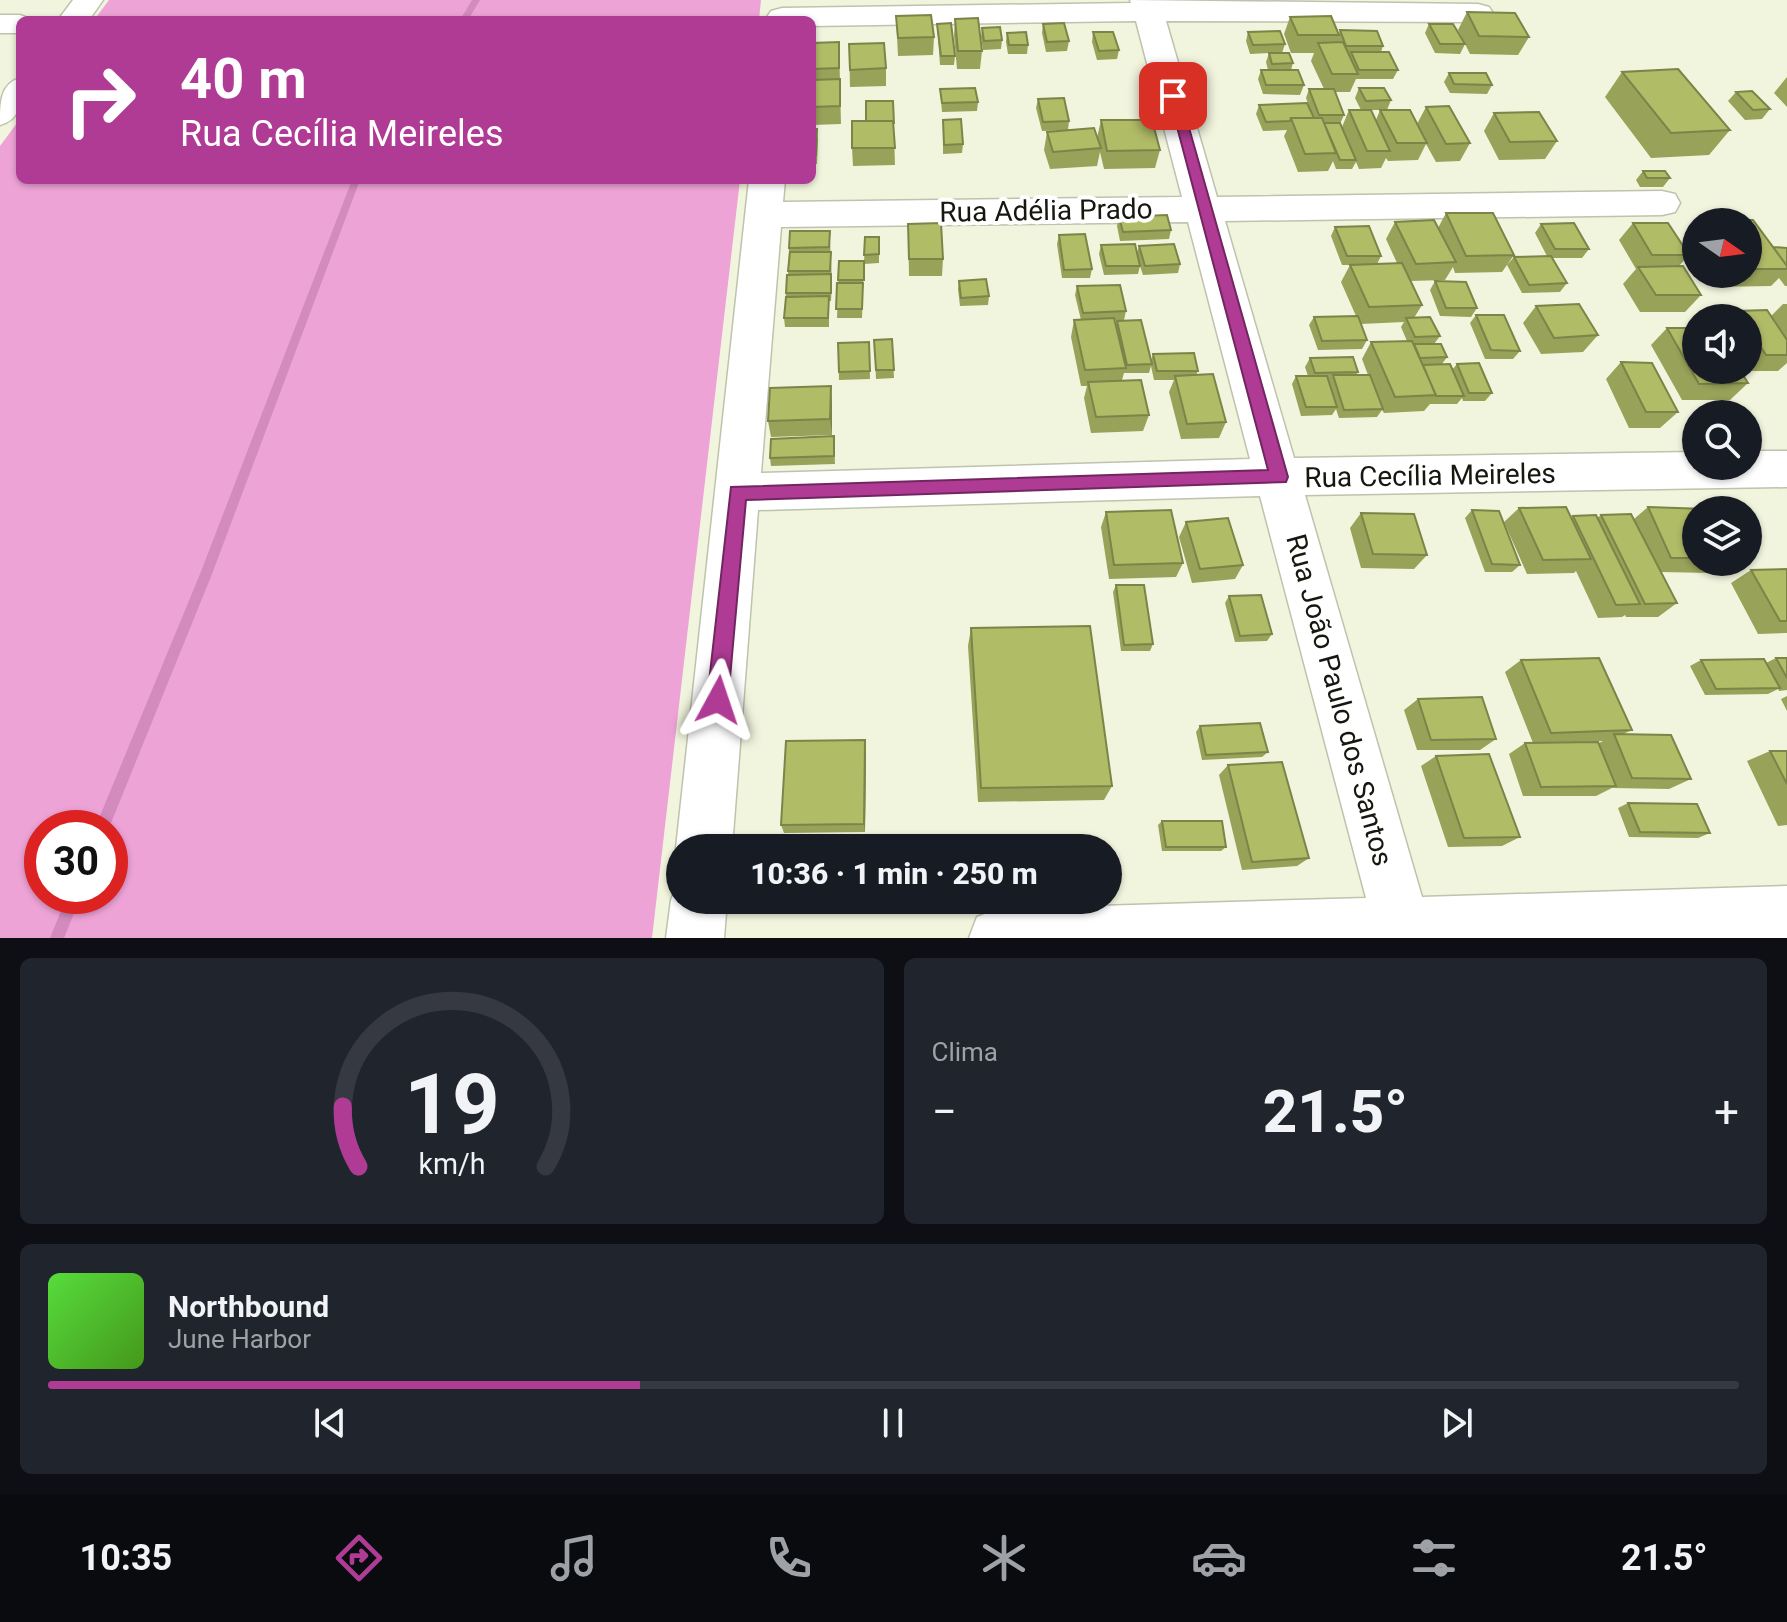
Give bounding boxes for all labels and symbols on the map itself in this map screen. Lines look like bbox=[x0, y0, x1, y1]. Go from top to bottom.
pin bbox=[1139, 62, 1207, 130]
street label: Rua Adélia Prado bbox=[939, 192, 1153, 229]
north arrow bbox=[1682, 208, 1762, 288]
street label: Rua Cecília Meireles bbox=[1304, 457, 1556, 494]
street label: Rua João Paulo dos Santos bbox=[1279, 531, 1400, 870]
position arrow bbox=[676, 658, 760, 742]
speed limit sign: 30 bbox=[24, 810, 128, 914]

